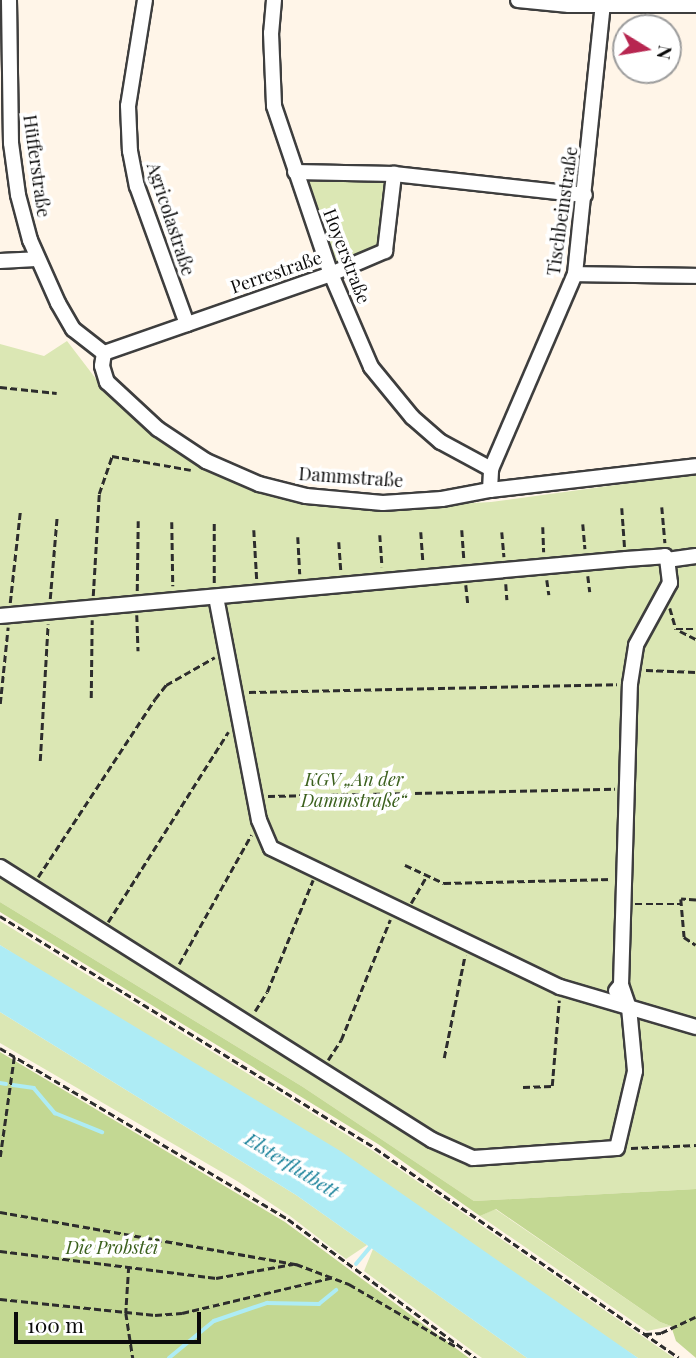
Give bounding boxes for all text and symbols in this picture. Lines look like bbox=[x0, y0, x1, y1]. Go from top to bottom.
north arrow bbox=[612, 14, 682, 84]
text: N bbox=[652, 43, 680, 62]
street label: Hüfferstraße bbox=[19, 113, 55, 219]
street label: Tischbeinstraße bbox=[542, 145, 582, 277]
street label: Agricolastraße bbox=[143, 160, 199, 278]
street label: Hoyerstraße bbox=[319, 205, 375, 307]
street label: Perrestraße bbox=[227, 246, 325, 298]
street label: Dammstraße bbox=[298, 463, 404, 491]
park label: KGV „An der Dammstraße“ bbox=[301, 769, 407, 812]
water label: Elsterflutbett bbox=[241, 1127, 343, 1203]
park label: Die Probstei bbox=[66, 1236, 158, 1258]
scale bar bbox=[18, 1298, 205, 1342]
text: 100 m bbox=[27, 1310, 84, 1338]

